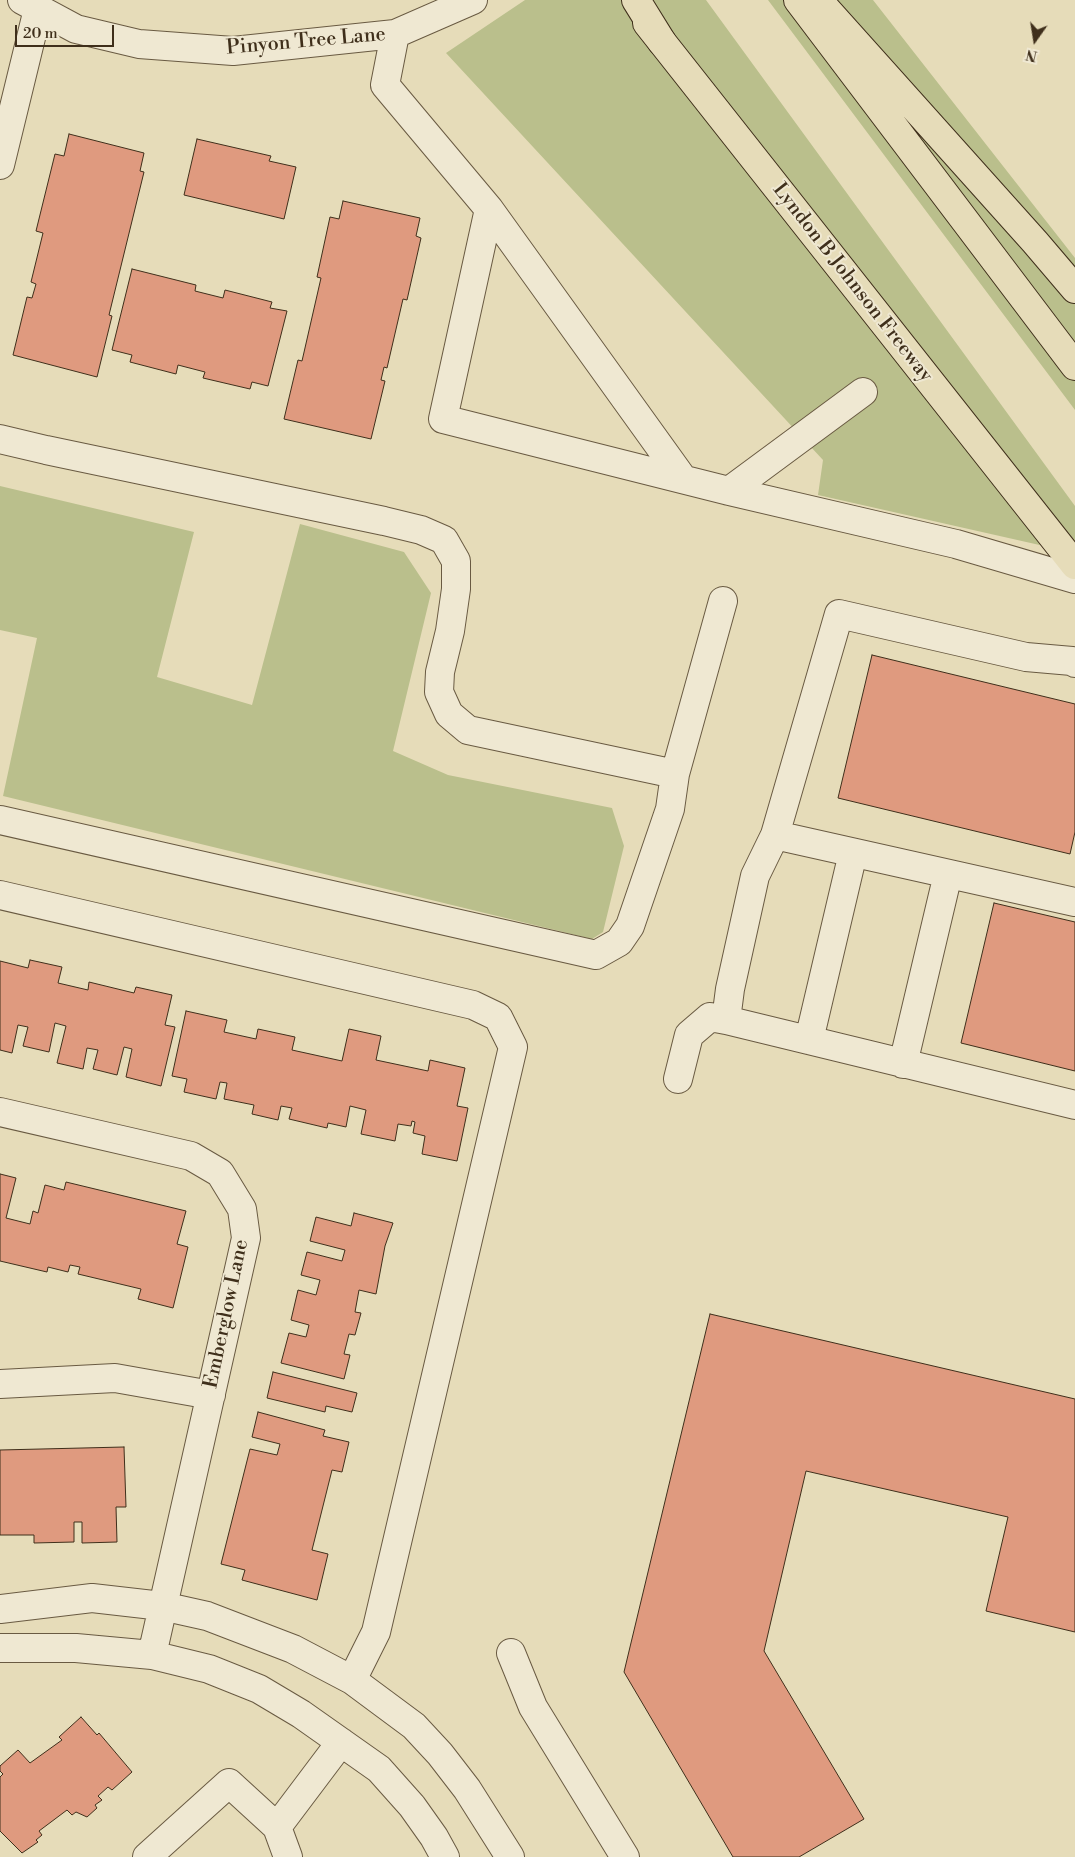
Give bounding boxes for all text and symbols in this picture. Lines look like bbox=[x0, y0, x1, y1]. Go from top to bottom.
scale bar bbox=[18, 15, 116, 47]
north arrow bbox=[1010, 15, 1060, 65]
street label: Pinyon Tree Lane bbox=[225, 23, 387, 61]
text: 20 m bbox=[23, 24, 58, 43]
text: N bbox=[1024, 45, 1039, 65]
street label: Lyndon B Johnson Freeway bbox=[767, 179, 937, 387]
street label: Emberglow Lane bbox=[199, 1237, 255, 1391]

